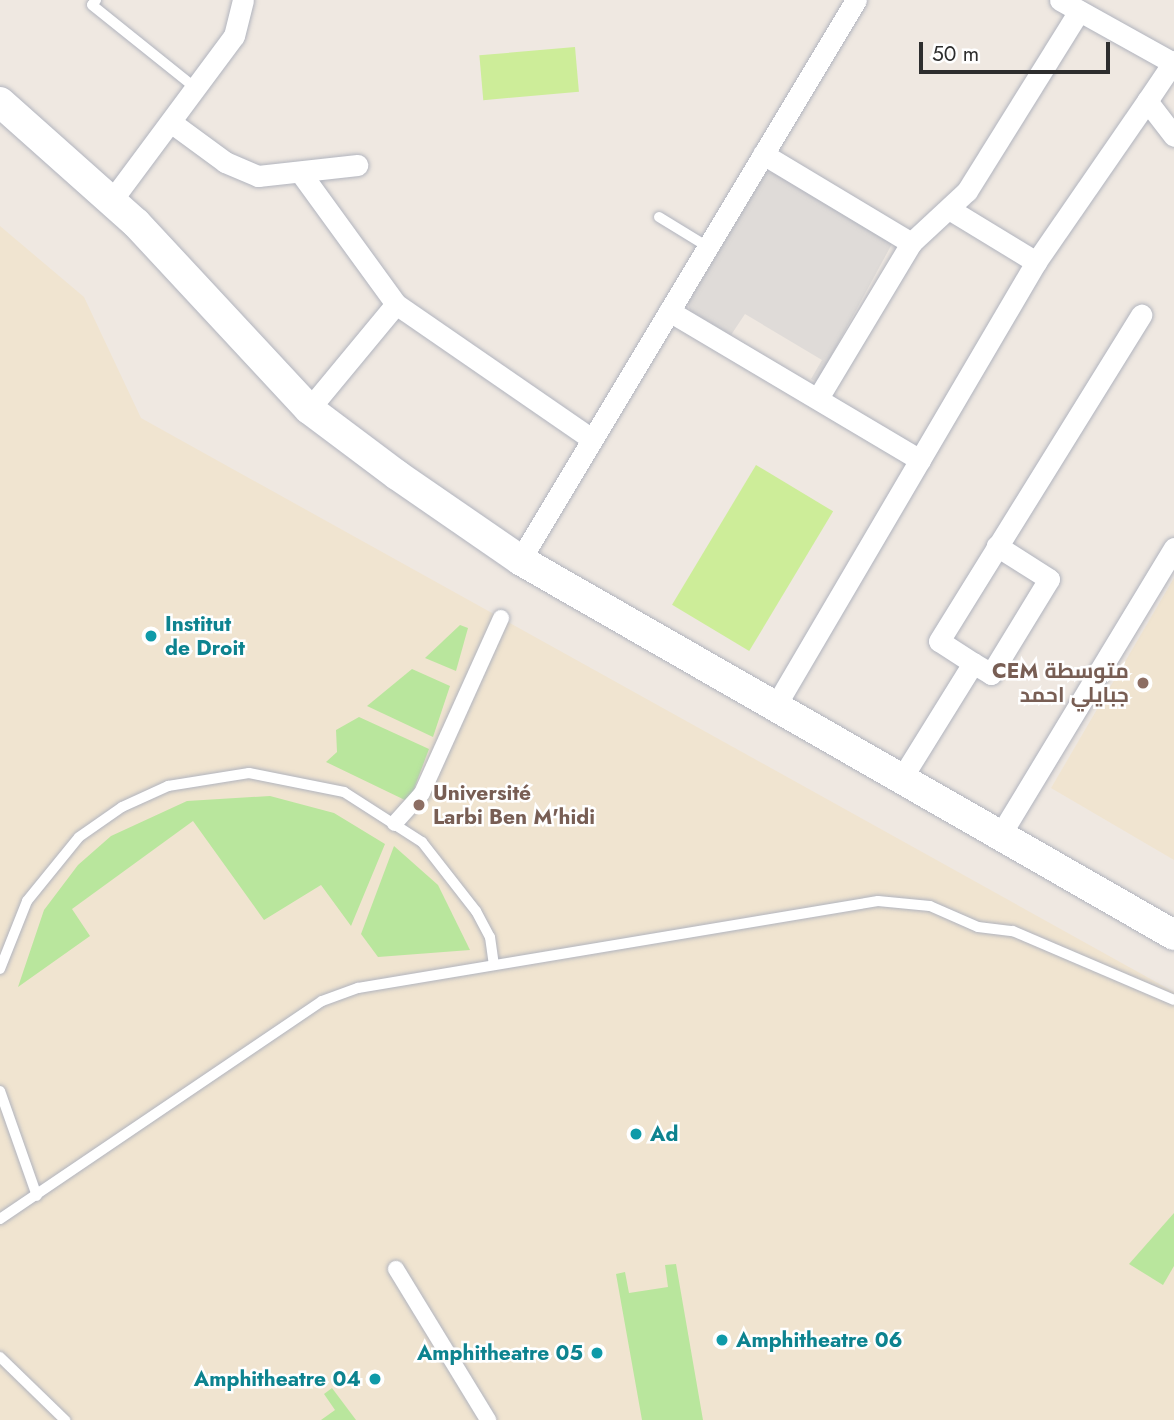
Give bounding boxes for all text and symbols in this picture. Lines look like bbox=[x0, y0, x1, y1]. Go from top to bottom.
scale bar bbox=[922, 28, 1113, 72]
text: 50 m bbox=[932, 39, 979, 69]
place label: Institut de Droit bbox=[165, 611, 245, 661]
marker: Institut de Droit bbox=[143, 628, 159, 644]
place label: CEM متوسطة جبايلي احمد bbox=[992, 658, 1129, 708]
marker: CEM متوسطة جبايلي احمد bbox=[1135, 675, 1151, 691]
place label: Université Larbi Ben M'hidi bbox=[433, 780, 595, 830]
marker: Université Larbi Ben M'hidi bbox=[411, 797, 427, 813]
place label: Ad bbox=[650, 1121, 678, 1147]
marker: Ad bbox=[628, 1126, 644, 1142]
place label: Amphitheatre 06 bbox=[736, 1327, 903, 1353]
marker: Amphitheatre 06 bbox=[714, 1332, 730, 1348]
place label: Amphitheatre 05 bbox=[417, 1340, 583, 1366]
marker: Amphitheatre 05 bbox=[589, 1345, 605, 1361]
place label: Amphitheatre 04 bbox=[194, 1366, 361, 1392]
marker: Amphitheatre 04 bbox=[367, 1371, 383, 1387]

